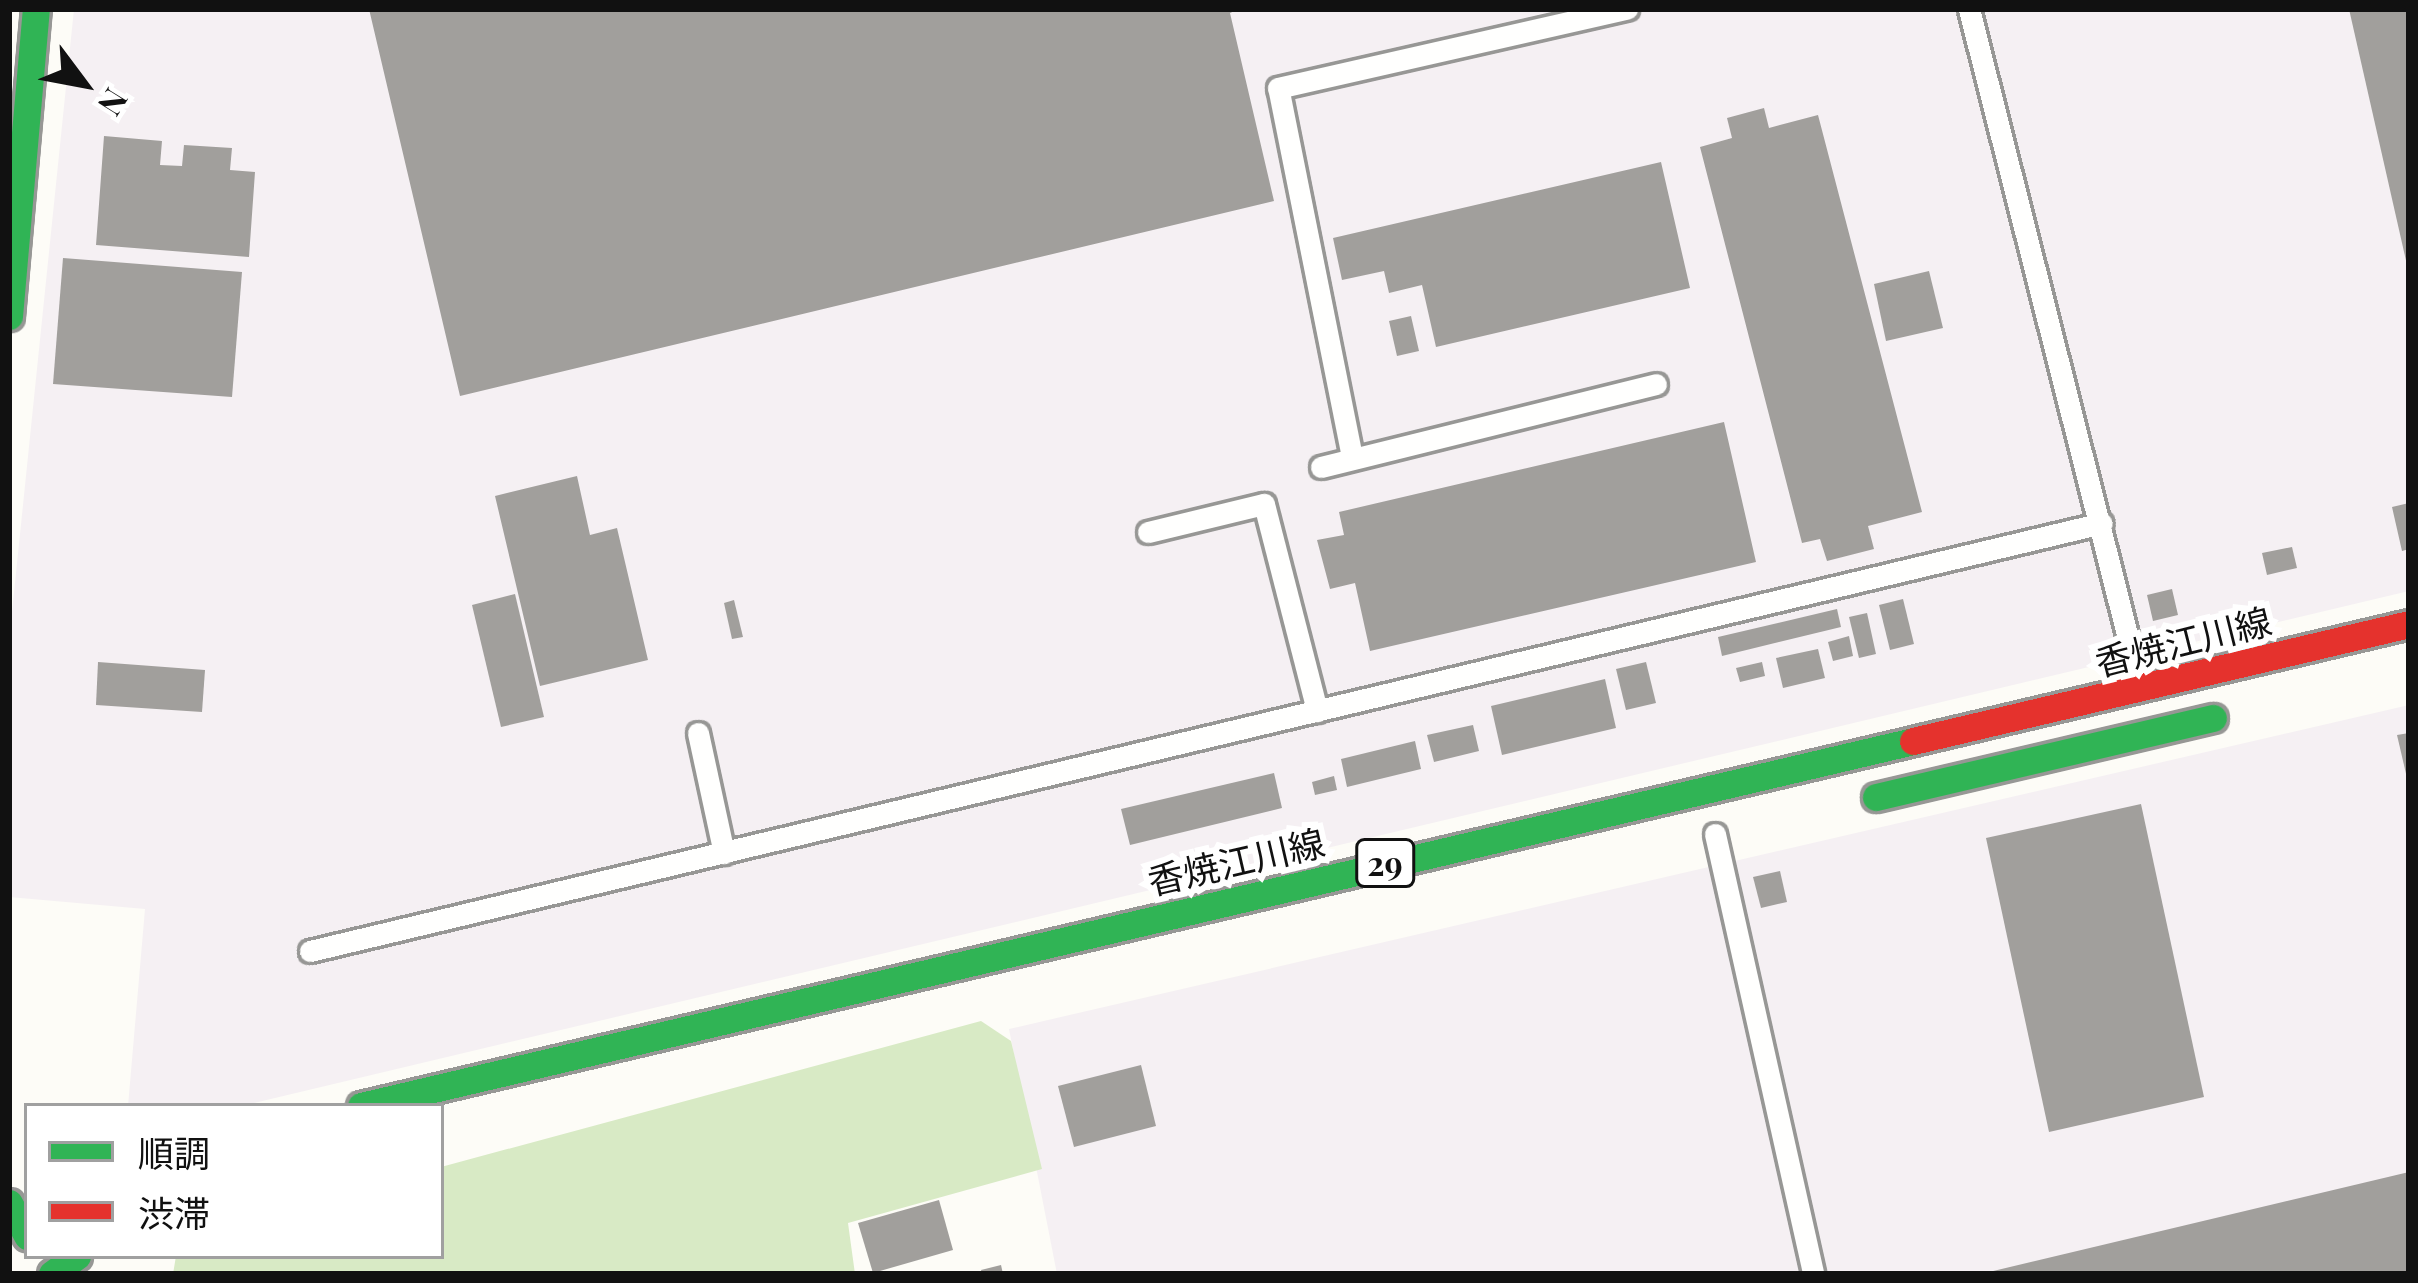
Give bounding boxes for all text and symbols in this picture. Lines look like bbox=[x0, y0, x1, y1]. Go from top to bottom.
north arrow bbox=[24, 24, 144, 144]
text: N bbox=[90, 81, 140, 125]
street label: 香焼江川線 bbox=[2090, 598, 2276, 684]
street label: 香焼江川線 bbox=[1143, 820, 1329, 902]
road number: 29 bbox=[1355, 836, 1415, 890]
legend bbox=[24, 1103, 444, 1259]
text: 順調 bbox=[138, 1128, 210, 1176]
text: 渋滞 bbox=[138, 1188, 210, 1236]

